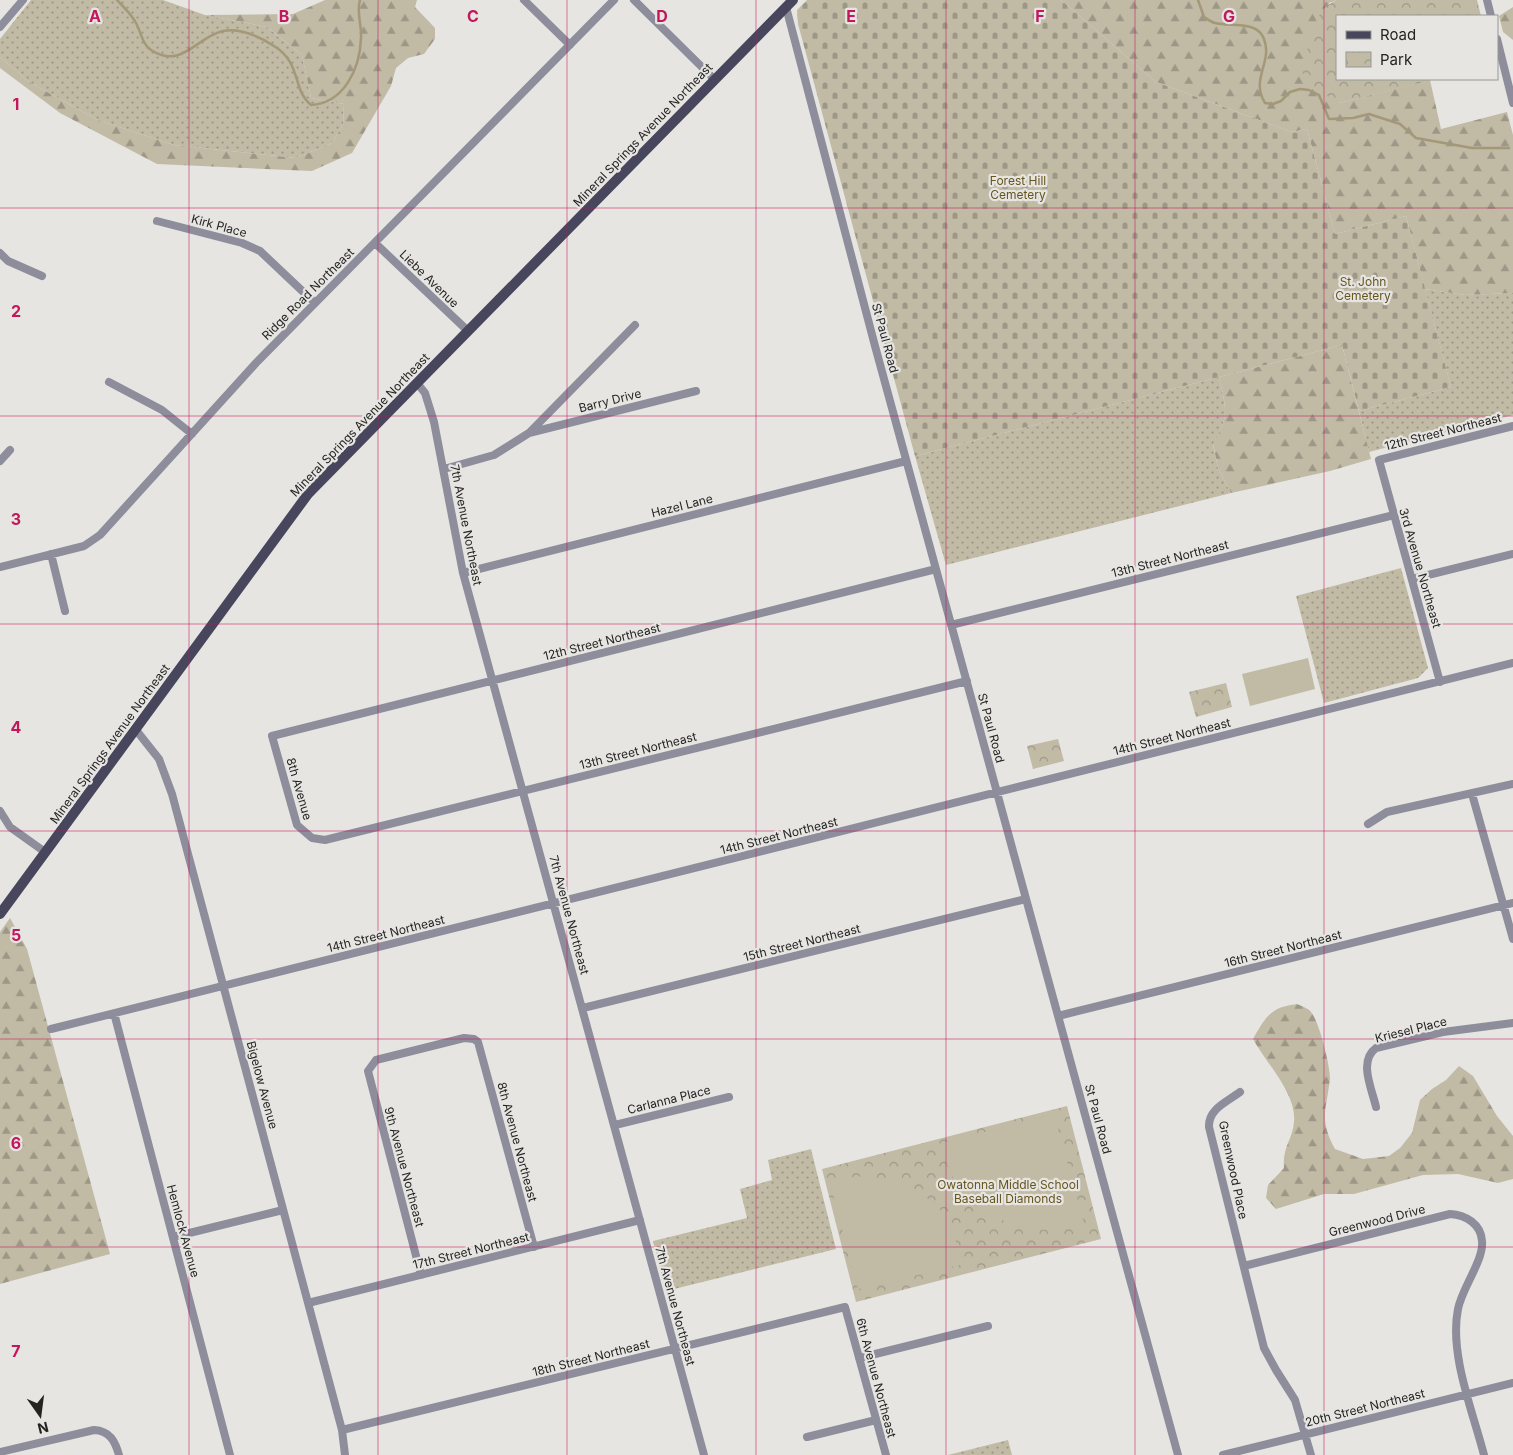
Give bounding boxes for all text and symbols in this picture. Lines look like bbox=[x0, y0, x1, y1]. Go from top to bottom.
text: A bbox=[89, 6, 101, 26]
text: B bbox=[279, 6, 289, 26]
text: C bbox=[467, 6, 479, 26]
text: D bbox=[656, 6, 668, 26]
text: E bbox=[846, 6, 856, 26]
text: F bbox=[1035, 6, 1045, 26]
text: G bbox=[1223, 6, 1235, 26]
legend bbox=[1336, 15, 1498, 80]
text: Road bbox=[1380, 25, 1416, 44]
text: Park bbox=[1380, 50, 1413, 69]
street label: Mineral Springs Avenue Northeast bbox=[570, 60, 715, 210]
text: 1 bbox=[13, 94, 19, 114]
park label: Forest Hill Cemetery bbox=[990, 173, 1046, 202]
street label: Kirk Place bbox=[190, 211, 249, 240]
street label: Ridge Road Northeast bbox=[258, 244, 357, 343]
street label: Liebe Avenue bbox=[397, 247, 462, 311]
park label: St. John Cemetery bbox=[1335, 274, 1391, 303]
text: 2 bbox=[11, 301, 21, 321]
street label: St Paul Road bbox=[869, 301, 902, 374]
street label: Mineral Springs Avenue Northeast bbox=[287, 350, 432, 500]
street label: Barry Drive bbox=[577, 386, 643, 416]
street label: 12th Street Northeast bbox=[1383, 410, 1503, 453]
street label: 7th Avenue Northeast bbox=[447, 463, 486, 587]
street label: Hazel Lane bbox=[650, 491, 714, 520]
street label: 3rd Avenue Northeast bbox=[1396, 506, 1445, 630]
text: 3 bbox=[11, 509, 21, 529]
street label: 13th Street Northeast bbox=[1110, 537, 1230, 580]
street label: 12th Street Northeast bbox=[542, 620, 662, 663]
street label: Mineral Springs Avenue Northeast bbox=[47, 661, 173, 827]
street label: St Paul Road bbox=[975, 691, 1008, 764]
street label: 14th Street Northeast bbox=[1112, 715, 1232, 758]
text: 4 bbox=[11, 717, 22, 737]
street label: 13th Street Northeast bbox=[578, 729, 698, 772]
street label: 8th Avenue bbox=[283, 756, 316, 822]
street label: 14th Street Northeast bbox=[719, 814, 839, 857]
street label: 7th Avenue Northeast bbox=[546, 854, 593, 976]
street label: 14th Street Northeast bbox=[326, 912, 446, 955]
street label: 15th Street Northeast bbox=[742, 921, 862, 964]
text: 5 bbox=[11, 925, 21, 945]
street label: 16th Street Northeast bbox=[1223, 927, 1343, 970]
street label: Kriesel Place bbox=[1373, 1013, 1448, 1046]
street label: Bigelow Avenue bbox=[244, 1039, 281, 1130]
street label: 8th Avenue Northeast bbox=[494, 1080, 541, 1203]
street label: Carlanna Place bbox=[626, 1082, 712, 1117]
street label: St Paul Road bbox=[1082, 1082, 1115, 1155]
street label: 9th Avenue Northeast bbox=[381, 1105, 428, 1229]
street label: Greenwood Place bbox=[1216, 1119, 1251, 1220]
text: 6 bbox=[11, 1133, 21, 1153]
park label: Owatonna Middle School Baseball Diamonds bbox=[937, 1177, 1079, 1206]
street label: Hemlock Avenue bbox=[164, 1183, 203, 1279]
street label: Greenwood Drive bbox=[1327, 1201, 1427, 1240]
street label: 17th Street Northeast bbox=[411, 1229, 531, 1272]
street label: 7th Avenue Northeast bbox=[652, 1245, 699, 1367]
street label: 6th Avenue Northeast bbox=[853, 1316, 900, 1439]
street label: 18th Street Northeast bbox=[531, 1336, 651, 1379]
text: 7 bbox=[11, 1341, 21, 1361]
street label: 20th Street Northeast bbox=[1303, 1385, 1426, 1430]
north arrow bbox=[15, 1390, 65, 1440]
text: N bbox=[36, 1419, 50, 1438]

